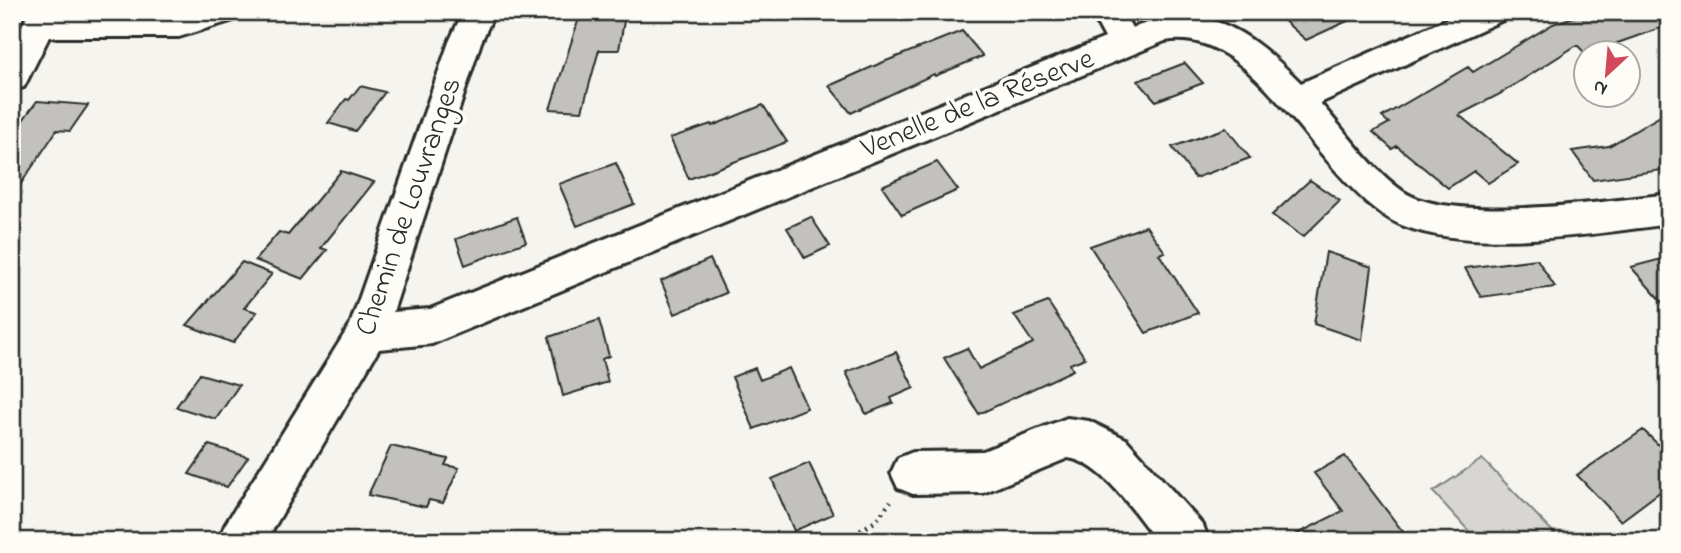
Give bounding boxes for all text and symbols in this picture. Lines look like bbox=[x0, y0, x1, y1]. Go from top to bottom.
street label: Venelle de la Réserve bbox=[854, 38, 1102, 172]
north arrow bbox=[1572, 38, 1642, 108]
street label: Chemin de Louvranges bbox=[345, 72, 475, 342]
text: N bbox=[1589, 72, 1612, 102]

